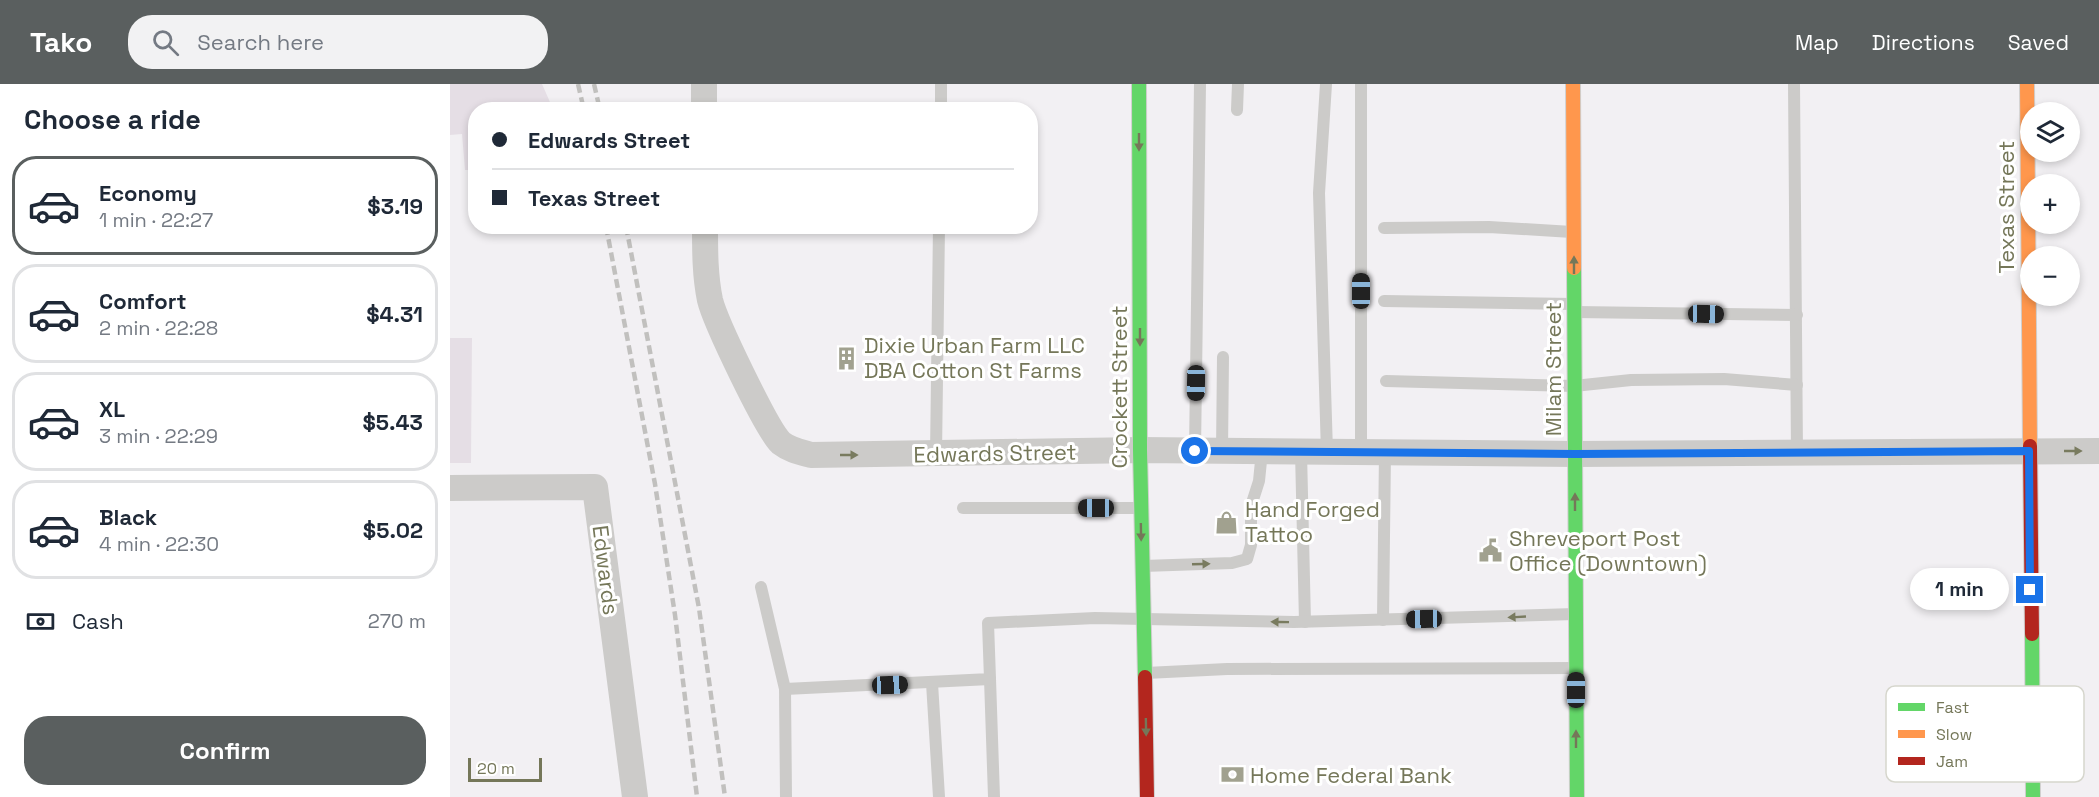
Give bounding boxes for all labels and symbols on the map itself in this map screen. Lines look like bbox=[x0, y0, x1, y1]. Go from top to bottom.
one-way arrow bbox=[1134, 133, 1144, 152]
street label: Texas Street bbox=[1992, 141, 2020, 273]
one-way arrow bbox=[1569, 255, 1579, 274]
car bbox=[1352, 273, 1370, 309]
street label: Milam Street bbox=[1539, 302, 1567, 436]
street label: Crockett Street bbox=[1105, 305, 1133, 469]
car bbox=[1688, 305, 1724, 323]
one-way arrow bbox=[1135, 328, 1145, 347]
place label: Dixie Urban Farm LLC DBA Cotton St Farms bbox=[864, 331, 1085, 384]
building icon: Dixie Urban Farm LLC DBA Cotton St Farms bbox=[833, 345, 859, 371]
car bbox=[1187, 365, 1205, 401]
route start bbox=[1181, 437, 1208, 464]
street label: Edwards Street bbox=[913, 438, 1077, 468]
one-way arrow bbox=[2064, 446, 2083, 456]
one-way arrow bbox=[840, 450, 859, 460]
one-way arrow bbox=[1570, 492, 1580, 511]
place label: Hand Forged Tattoo bbox=[1245, 495, 1380, 548]
car bbox=[1078, 499, 1114, 517]
shop icon: Hand Forged Tattoo bbox=[1214, 509, 1240, 535]
street label: Edwards bbox=[587, 523, 625, 617]
one-way arrow bbox=[1137, 523, 1146, 542]
place label: Shreveport Post Office (Downtown) bbox=[1509, 524, 1707, 577]
public building icon: Shreveport Post Office (Downtown) bbox=[1478, 538, 1504, 564]
one-way arrow bbox=[1191, 559, 1210, 569]
callout: 1 min bbox=[1910, 569, 2009, 611]
route end bbox=[2016, 576, 2043, 603]
car bbox=[1406, 610, 1442, 628]
one-way arrow bbox=[1508, 612, 1527, 621]
one-way arrow bbox=[1271, 617, 1290, 627]
car bbox=[1567, 672, 1585, 708]
car bbox=[872, 675, 908, 695]
legend bbox=[1886, 686, 2084, 782]
text: Fast bbox=[1936, 697, 1969, 718]
one-way arrow bbox=[1141, 718, 1150, 737]
text: Slow bbox=[1936, 724, 1972, 745]
one-way arrow bbox=[1571, 729, 1581, 748]
text: Jam bbox=[1936, 751, 1968, 772]
scale bar bbox=[468, 755, 542, 782]
place label: Home Federal Bank bbox=[1250, 761, 1452, 789]
bank icon: Home Federal Bank bbox=[1219, 762, 1245, 788]

